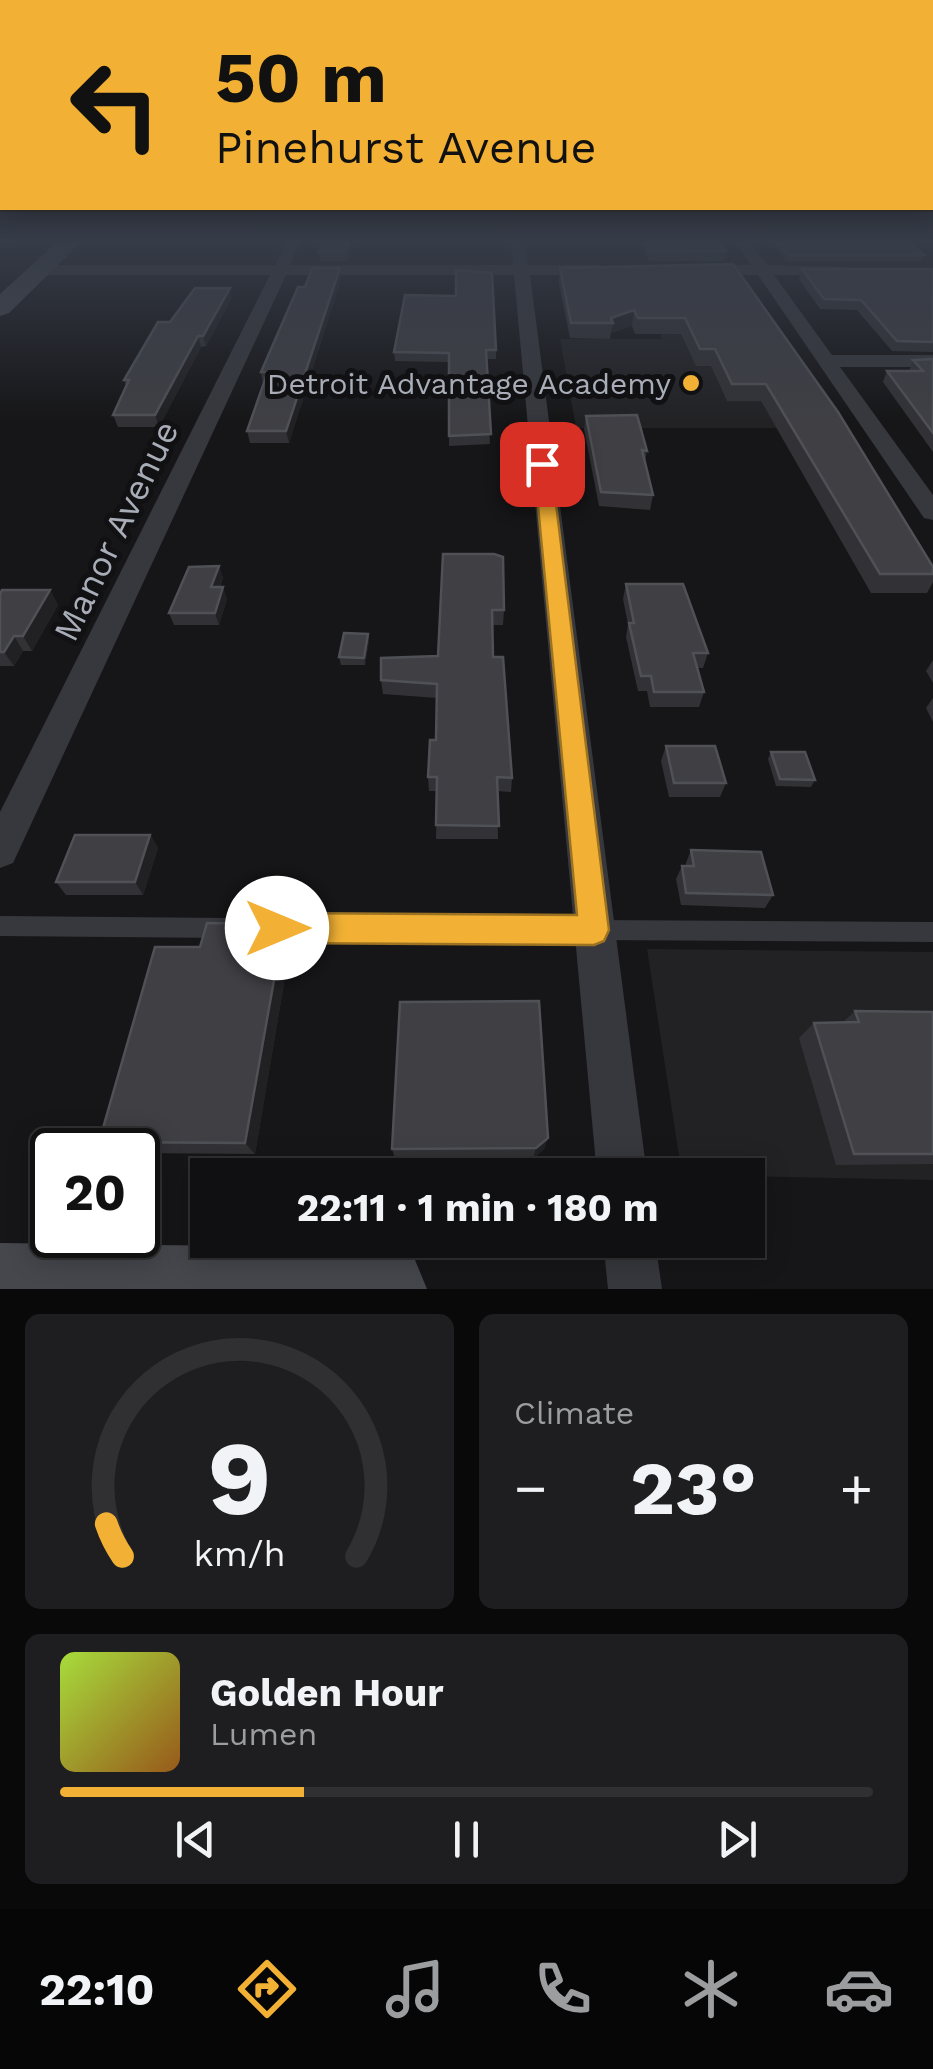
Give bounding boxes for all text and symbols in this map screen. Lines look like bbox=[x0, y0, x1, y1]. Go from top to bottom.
text: 50 m bbox=[215, 37, 387, 119]
icon: left bbox=[50, 40, 180, 170]
text: Pinehurst Avenue bbox=[215, 121, 597, 174]
place label: Detroit Advantage Academy bbox=[267, 366, 672, 401]
marker: Detroit Advantage Academy bbox=[680, 372, 702, 394]
street label: Manor Avenue bbox=[45, 414, 187, 648]
pin bbox=[500, 422, 585, 507]
icon: arrive bbox=[515, 437, 570, 492]
position arrow bbox=[225, 876, 329, 980]
speed limit sign: 20 bbox=[30, 1128, 160, 1258]
text: 22:11 · 1 min · 180 m bbox=[296, 1186, 659, 1230]
text: Climate bbox=[514, 1394, 634, 1432]
text: 9 bbox=[207, 1417, 272, 1539]
text: 23° bbox=[630, 1444, 757, 1532]
text: − bbox=[514, 1456, 547, 1520]
text: + bbox=[840, 1456, 873, 1520]
text: km/h bbox=[193, 1533, 286, 1575]
text: Golden Hour bbox=[210, 1671, 444, 1715]
text: Lumen bbox=[210, 1715, 317, 1753]
icon: previous bbox=[168, 1812, 223, 1867]
icon: pause bbox=[439, 1812, 494, 1867]
icon: next bbox=[710, 1812, 765, 1867]
icon: directions bbox=[232, 1954, 302, 2024]
icon: music bbox=[380, 1954, 450, 2024]
icon: phone bbox=[528, 1954, 598, 2024]
icon: climate bbox=[676, 1954, 746, 2024]
icon: car bbox=[824, 1954, 894, 2024]
text: 22:10 bbox=[39, 1963, 155, 2016]

